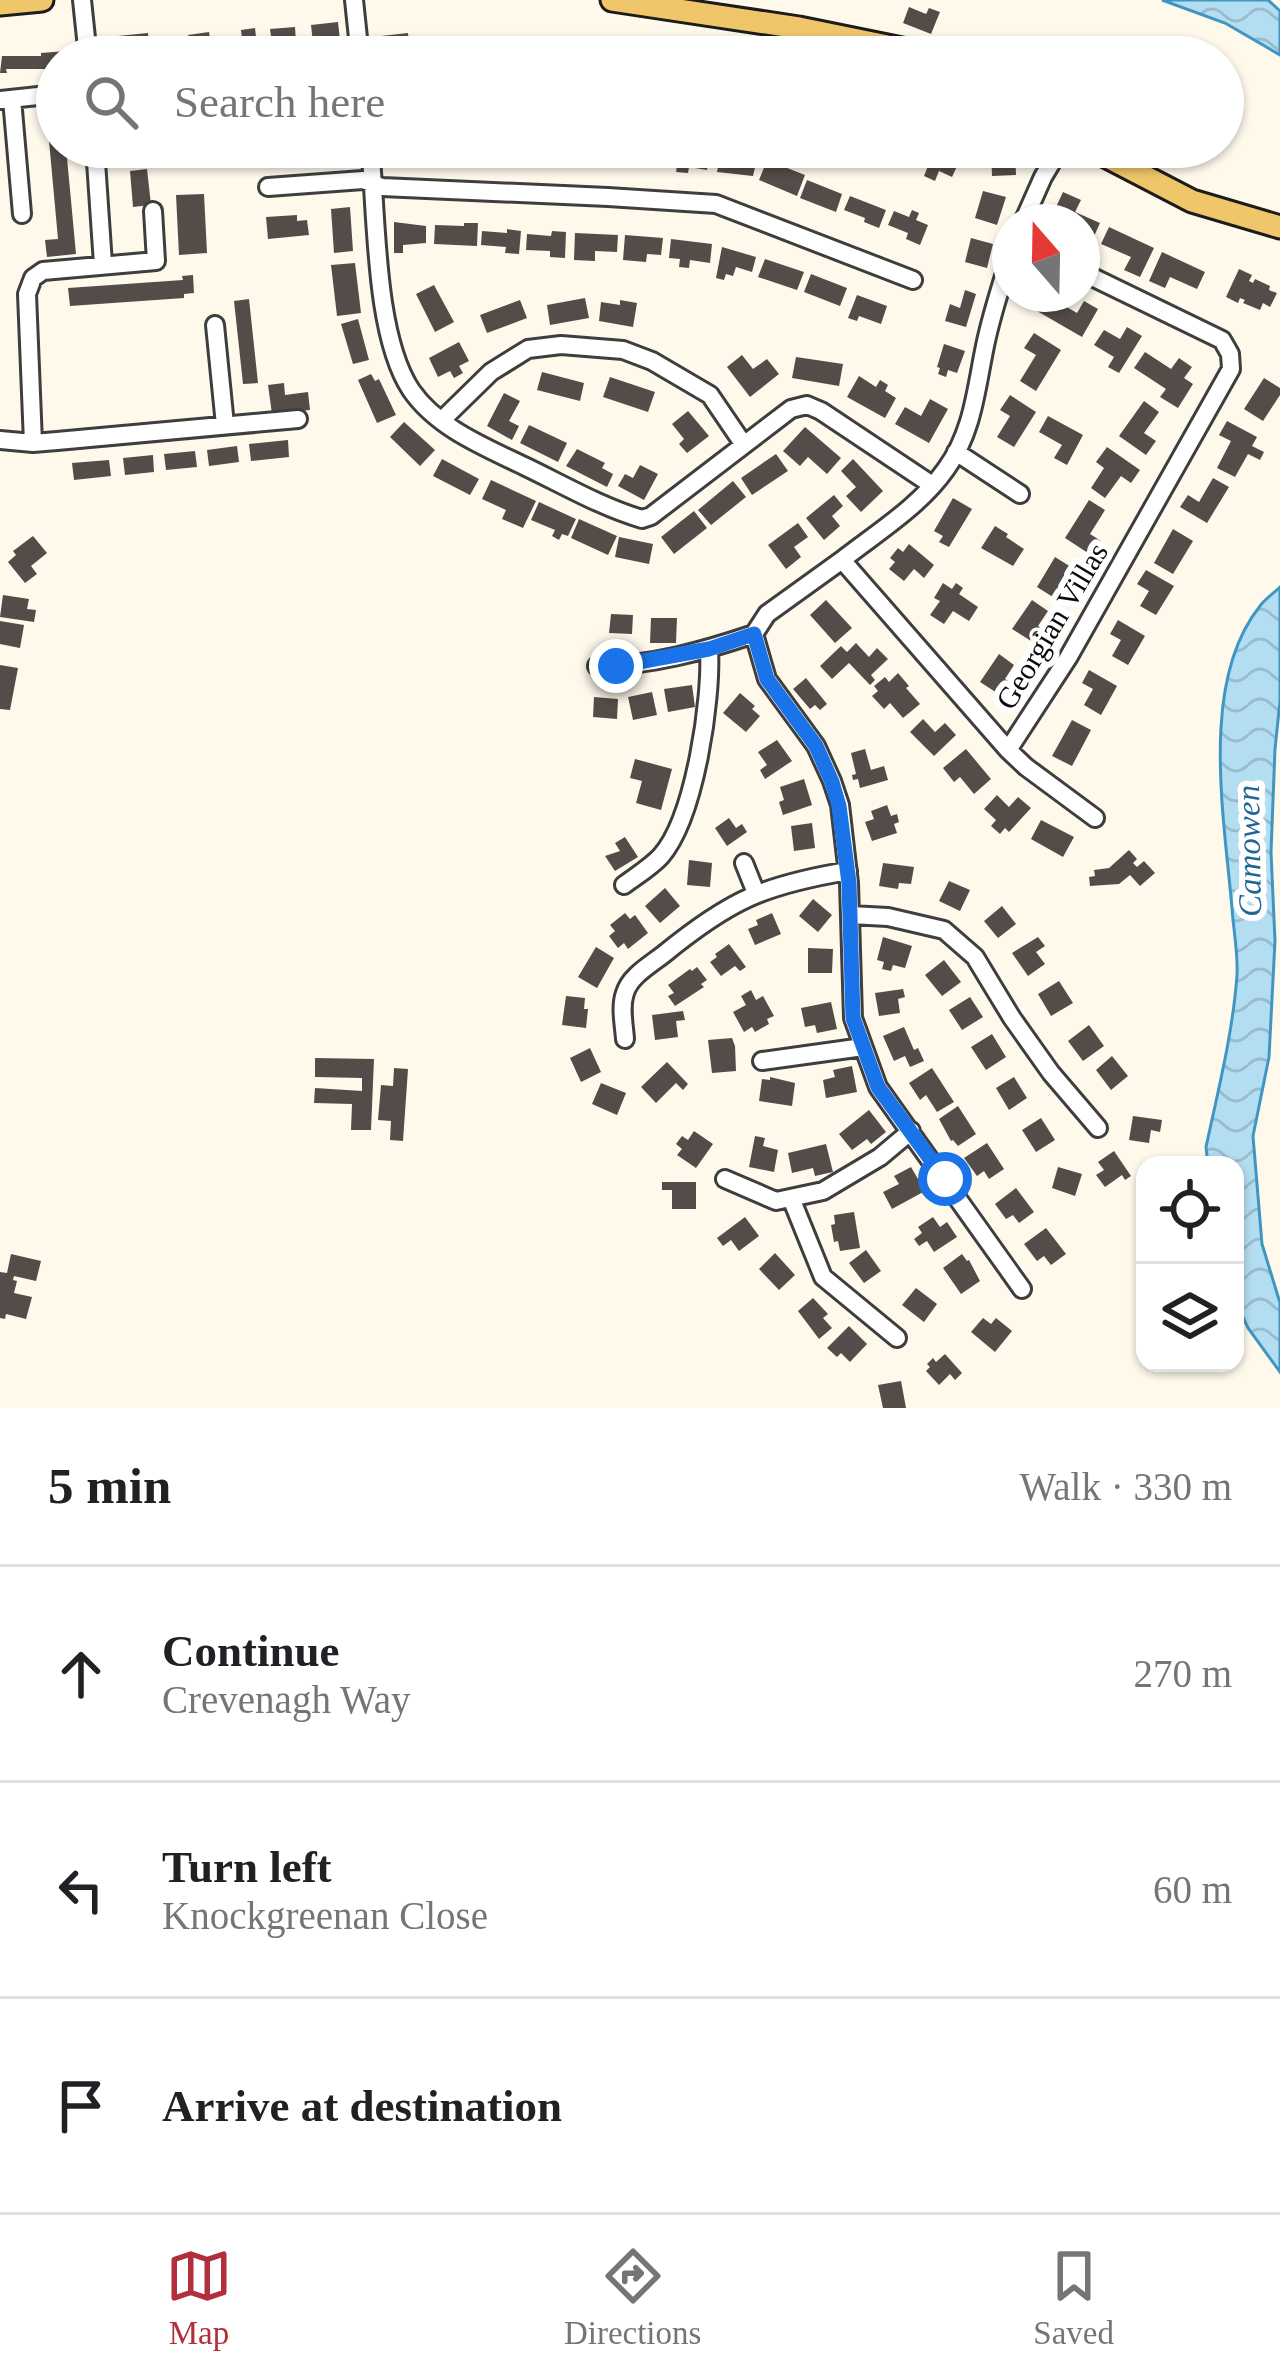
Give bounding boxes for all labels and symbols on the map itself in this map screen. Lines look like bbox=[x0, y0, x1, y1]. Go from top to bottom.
north arrow bbox=[992, 204, 1100, 312]
street label: Georgian Villas bbox=[989, 537, 1114, 715]
route end bbox=[589, 639, 643, 693]
water label: Camowen bbox=[1230, 785, 1268, 917]
route start bbox=[918, 1152, 972, 1206]

